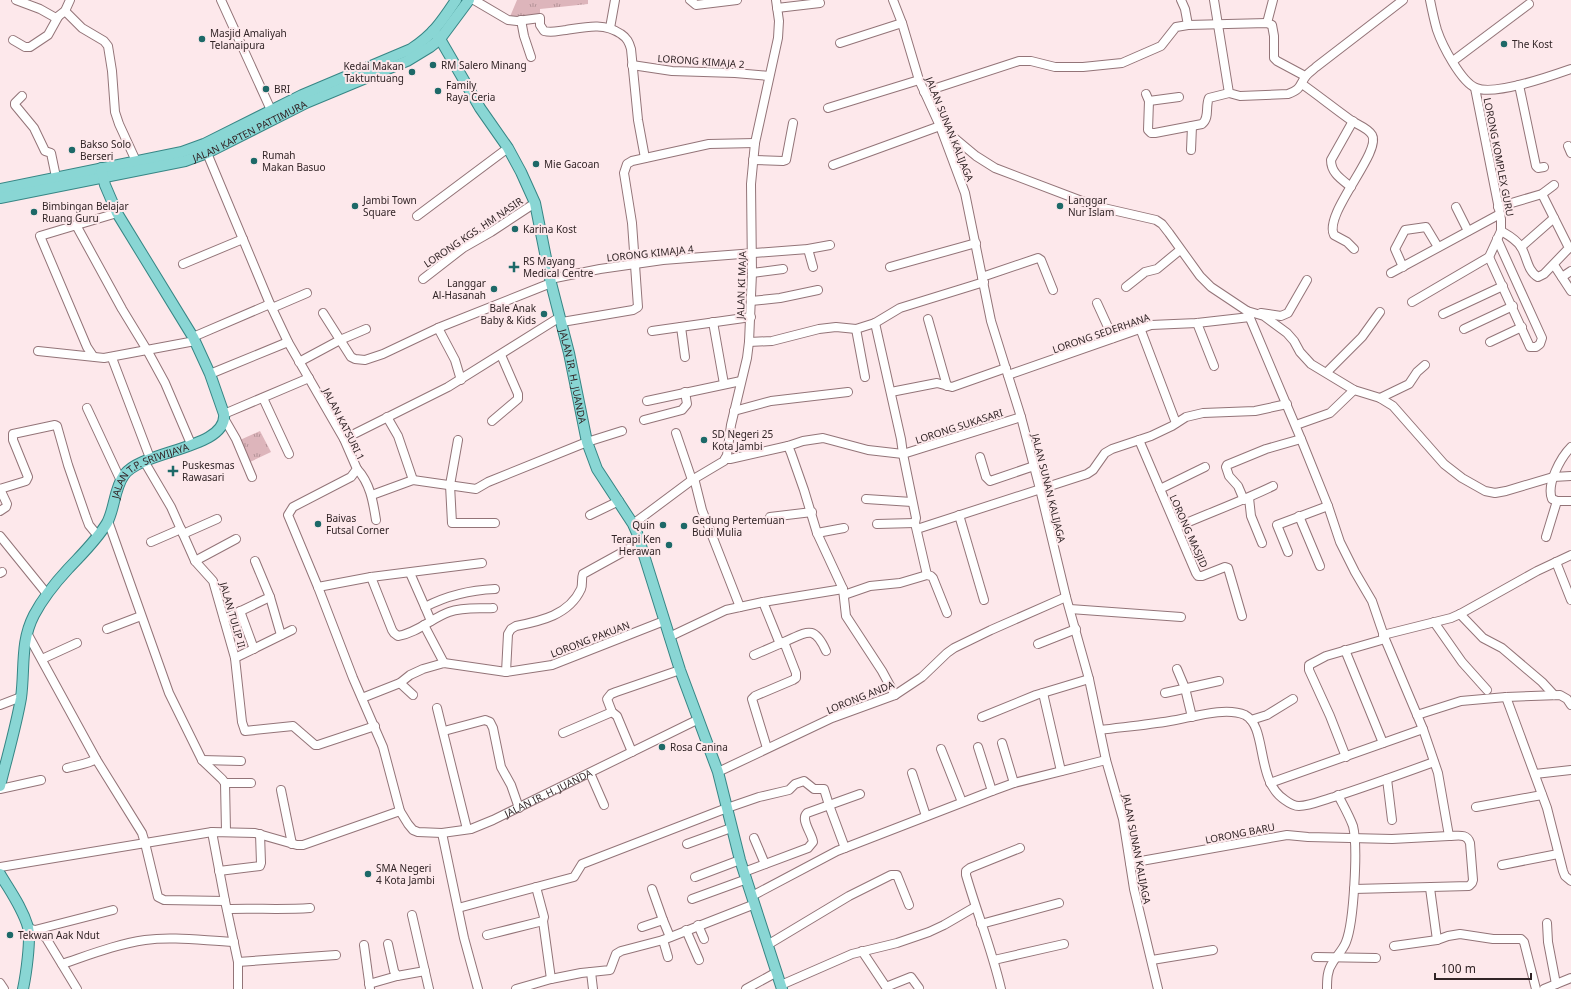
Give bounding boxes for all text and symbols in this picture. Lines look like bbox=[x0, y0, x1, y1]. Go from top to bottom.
place label: Masjid Amaliyah Telanaipura bbox=[210, 26, 287, 52]
marker: Masjid Amaliyah Telanaipura bbox=[197, 34, 207, 44]
place label: The Kost bbox=[1512, 37, 1553, 51]
marker: The Kost bbox=[1499, 39, 1509, 49]
street label: LORONG KIMAJA 2 bbox=[657, 51, 745, 71]
place label: RM Salero Minang bbox=[441, 58, 527, 72]
place label: Kedai Makan Taktuntuang bbox=[343, 59, 404, 85]
marker: RM Salero Minang bbox=[428, 60, 438, 70]
marker: Kedai Makan Taktuntuang bbox=[407, 67, 417, 77]
street label: JALAN SUNAN KALIJAGA bbox=[922, 74, 978, 184]
place label: Family Raya Ceria bbox=[446, 78, 495, 104]
place label: BRI bbox=[274, 82, 290, 96]
marker: BRI bbox=[261, 84, 271, 94]
marker: Family Raya Ceria bbox=[433, 86, 443, 96]
street label: JALAN KAPTEN PATTIMURA bbox=[190, 96, 310, 165]
street label: LORONG KOMPLEX GURU bbox=[1481, 96, 1517, 218]
place label: Bakso Solo Berseri bbox=[80, 137, 131, 163]
marker: Bakso Solo Berseri bbox=[67, 145, 77, 155]
place label: Rumah Makan Basuo bbox=[262, 148, 326, 174]
marker: Rumah Makan Basuo bbox=[249, 156, 259, 166]
place label: Mie Gacoan bbox=[544, 157, 599, 171]
marker: Mie Gacoan bbox=[531, 159, 541, 169]
place label: Jambi Town Square bbox=[362, 193, 417, 219]
street label: LORONG KGS. HM NASIR bbox=[421, 193, 526, 270]
place label: Langgar Nur Islam bbox=[1068, 193, 1114, 219]
place label: Bimbingan Belajar Ruang Guru bbox=[42, 199, 129, 225]
marker: Jambi Town Square bbox=[350, 201, 360, 211]
marker: Langgar Nur Islam bbox=[1055, 201, 1065, 211]
marker: Bimbingan Belajar Ruang Guru bbox=[29, 207, 39, 217]
place label: Karina Kost bbox=[523, 222, 577, 236]
marker: Karina Kost bbox=[510, 224, 520, 234]
street label: LORONG KIMAJA 4 bbox=[606, 241, 694, 265]
street label: JALAN KI MAJA bbox=[733, 250, 749, 320]
place label: RS Mayang Medical Centre bbox=[523, 254, 594, 280]
marker: RS Mayang Medical Centre bbox=[508, 261, 520, 273]
place label: Langgar Al-Hasanah bbox=[432, 276, 486, 302]
marker: Langgar Al-Hasanah bbox=[489, 284, 499, 294]
place label: Bale Anak Baby & Kids bbox=[481, 301, 537, 327]
marker: Bale Anak Baby & Kids bbox=[539, 309, 549, 319]
street label: LORONG SEDERHANA bbox=[1050, 310, 1152, 356]
street label: JALAN IR. H. JUANDA bbox=[556, 327, 590, 425]
street label: JALAN KATSURI 1 bbox=[319, 385, 368, 462]
street label: LORONG SUKASARI bbox=[913, 405, 1005, 447]
place label: SD Negeri 25 Kota Jambi bbox=[712, 427, 773, 453]
street label: JALAN SUNAN KALIJAGA bbox=[1028, 431, 1069, 544]
marker: SD Negeri 25 Kota Jambi bbox=[699, 435, 709, 445]
street label: JALAN T.P. SRIWIJAYA bbox=[108, 439, 191, 501]
place label: Puskesmas Rawasari bbox=[182, 458, 235, 484]
marker: Puskesmas Rawasari bbox=[167, 465, 179, 477]
street label: LORONG MASJID bbox=[1167, 492, 1211, 570]
place label: Baivas Futsal Corner bbox=[326, 511, 389, 537]
place label: Gedung Pertemuan Budi Mulia bbox=[692, 513, 785, 539]
place label: Quin bbox=[632, 518, 655, 532]
marker: Baivas Futsal Corner bbox=[313, 519, 323, 529]
marker: Quin bbox=[658, 520, 668, 530]
marker: Gedung Pertemuan Budi Mulia bbox=[679, 521, 689, 531]
place label: Terapi Ken Herawan bbox=[612, 532, 661, 558]
marker: Terapi Ken Herawan bbox=[664, 540, 674, 550]
street label: JALAN TULIP II bbox=[217, 579, 249, 650]
street label: LORONG PAKUAN bbox=[548, 617, 632, 661]
street label: LORONG ANDA bbox=[824, 677, 896, 717]
place label: Rosa Canina bbox=[670, 740, 728, 754]
marker: Rosa Canina bbox=[657, 742, 667, 752]
street label: JALAN IR. H. JUANDA bbox=[501, 765, 595, 821]
street label: JALAN SUNAN KALIJAGA bbox=[1119, 792, 1155, 906]
street label: LORONG BARU bbox=[1204, 819, 1276, 847]
place label: SMA Negeri 4 Kota Jambi bbox=[376, 861, 435, 887]
marker: SMA Negeri 4 Kota Jambi bbox=[363, 869, 373, 879]
place label: Tekwan Aak Ndut bbox=[18, 928, 100, 942]
marker: Tekwan Aak Ndut bbox=[5, 930, 15, 940]
scale bar bbox=[1435, 955, 1531, 981]
text: 100 m bbox=[1441, 960, 1476, 977]

